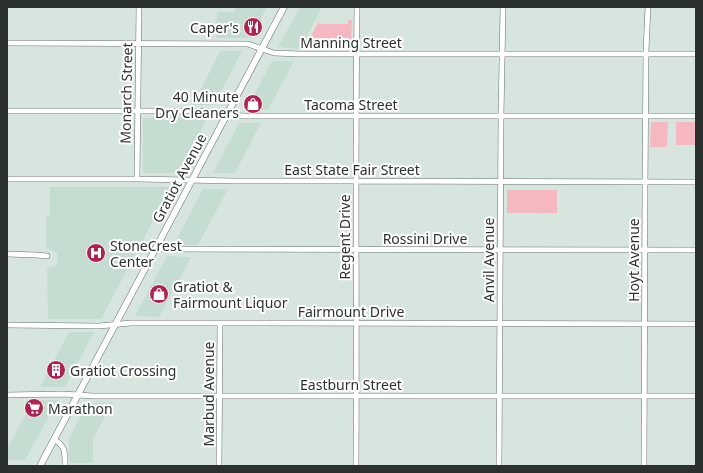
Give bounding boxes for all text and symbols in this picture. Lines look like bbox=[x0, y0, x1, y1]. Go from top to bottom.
restaurant icon: Caper's bbox=[242, 16, 264, 38]
place label: Caper's bbox=[190, 18, 239, 37]
street label: Manning Street bbox=[300, 33, 402, 52]
street label: Monarch Street bbox=[116, 42, 136, 144]
place label: 40 Minute Dry Cleaners bbox=[155, 87, 239, 122]
shop icon: 40 Minute Dry Cleaners bbox=[242, 93, 264, 115]
street label: Tacoma Street bbox=[304, 95, 398, 114]
street label: Gratiot Avenue bbox=[147, 130, 211, 226]
street label: East State Fair Street bbox=[284, 160, 420, 179]
street label: Regent Drive bbox=[335, 194, 354, 280]
street label: Anvil Avenue bbox=[479, 218, 498, 302]
street label: Hoyt Avenue bbox=[624, 218, 643, 302]
street label: Rossini Drive bbox=[383, 229, 467, 248]
place label: StoneCrest Center bbox=[110, 236, 182, 271]
hospital icon: StoneCrest Center bbox=[85, 242, 107, 264]
place label: Gratiot & Fairmount Liquor bbox=[173, 277, 288, 312]
shop icon: Gratiot & Fairmount Liquor bbox=[148, 283, 170, 305]
street label: Fairmount Drive bbox=[298, 302, 404, 321]
street label: Marbud Avenue bbox=[199, 341, 218, 447]
building icon: Gratiot Crossing bbox=[45, 359, 67, 381]
place label: Gratiot Crossing bbox=[70, 361, 176, 380]
street label: Eastburn Street bbox=[300, 375, 402, 394]
supermarket icon: Marathon bbox=[23, 397, 45, 419]
place label: Marathon bbox=[48, 399, 113, 418]

